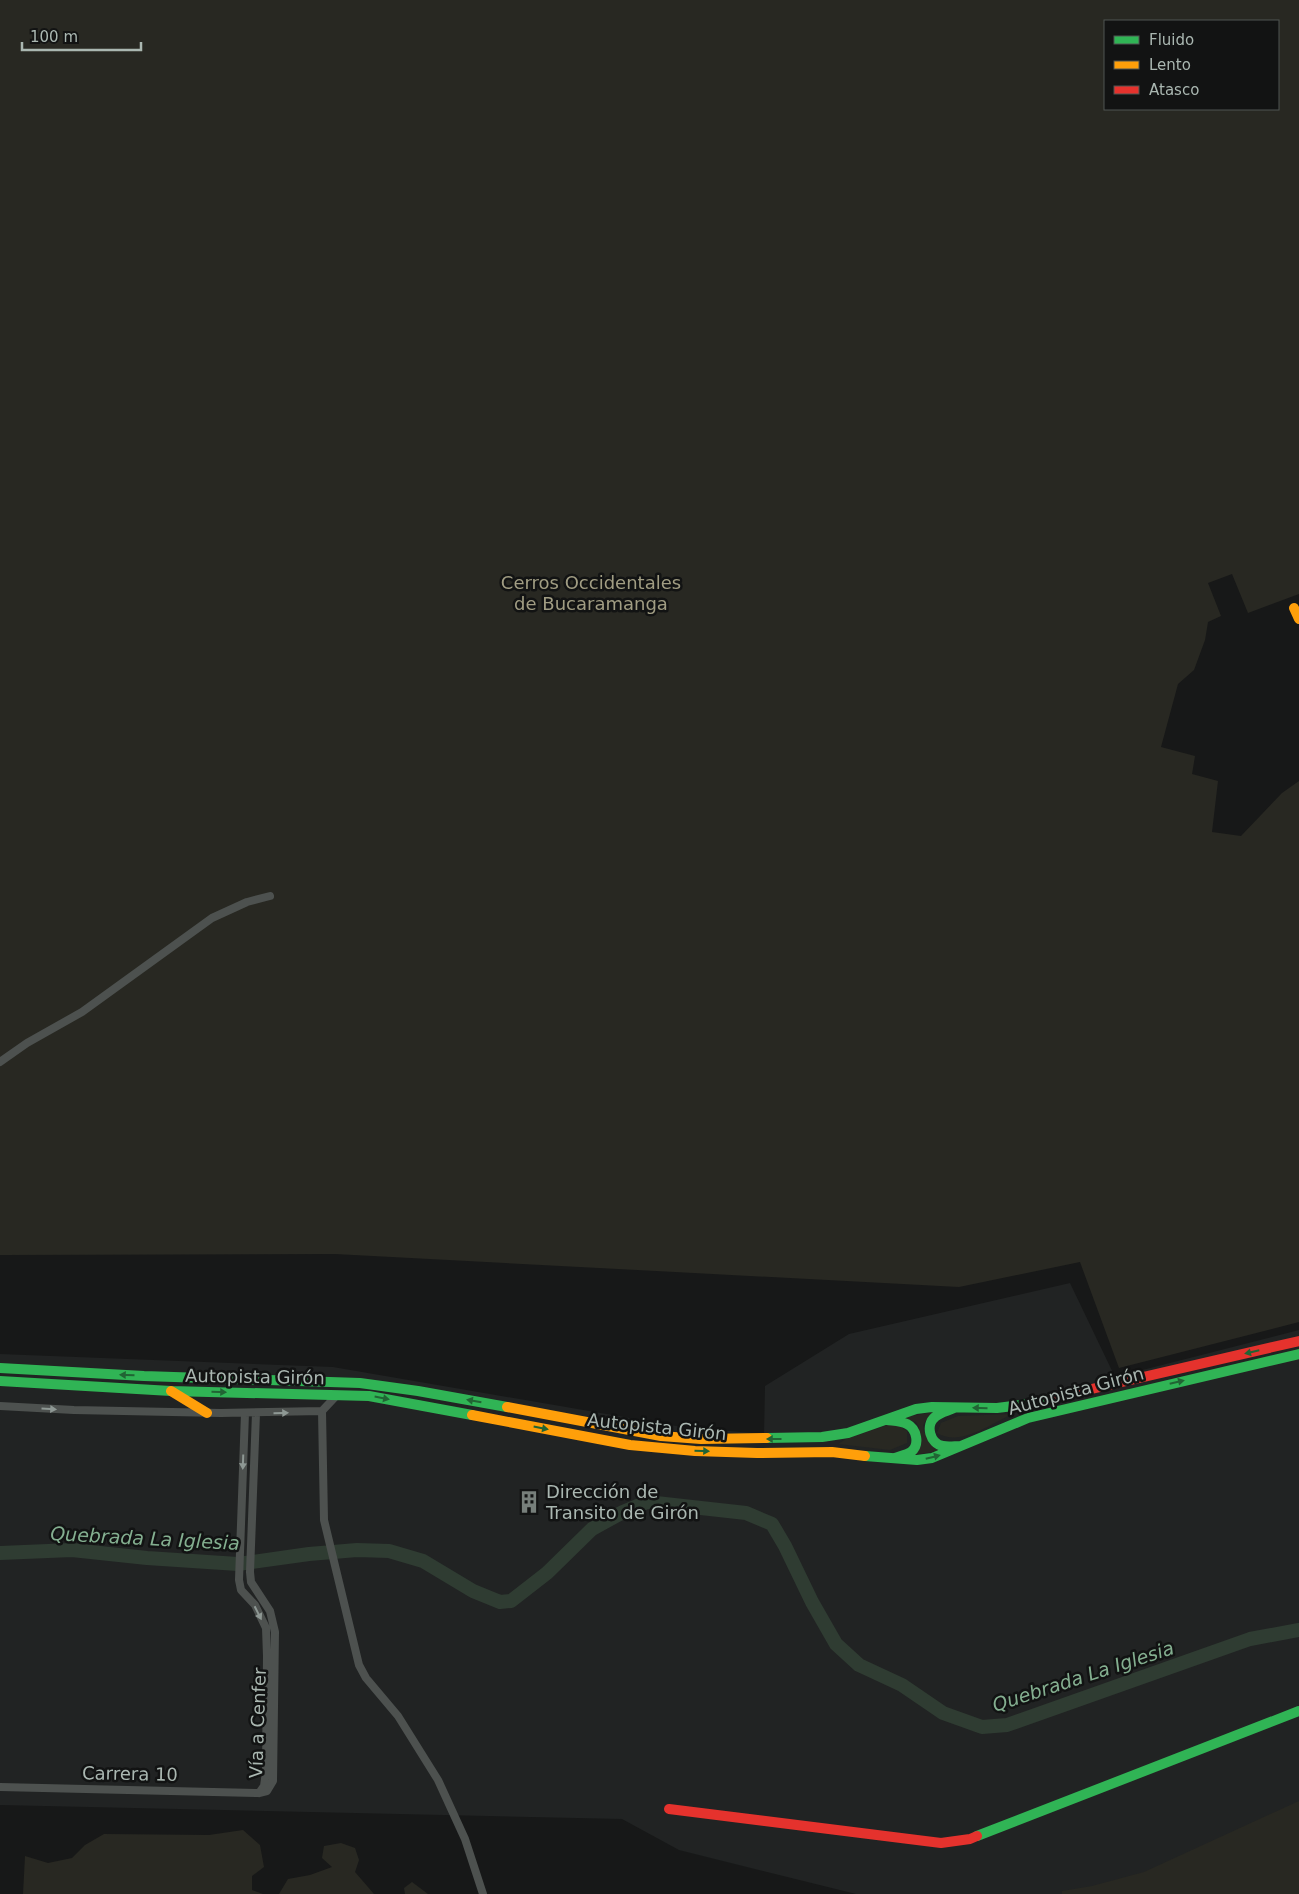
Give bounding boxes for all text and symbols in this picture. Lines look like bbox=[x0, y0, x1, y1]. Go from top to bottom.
scale bar bbox=[22, 20, 141, 52]
legend bbox=[1104, 20, 1279, 110]
text: 100 m bbox=[30, 28, 78, 46]
text: Fluido bbox=[1149, 31, 1194, 49]
text: Lento bbox=[1149, 56, 1191, 74]
text: Atasco bbox=[1149, 81, 1199, 99]
park label: Cerros Occidentales de Bucaramanga bbox=[501, 572, 681, 614]
one-way arrow bbox=[1244, 1348, 1259, 1356]
street label: Autopista Girón bbox=[1006, 1362, 1146, 1419]
street label: Autopista Girón bbox=[185, 1365, 325, 1388]
one-way arrow bbox=[119, 1371, 135, 1379]
one-way arrow bbox=[1170, 1378, 1185, 1386]
one-way arrow bbox=[212, 1388, 228, 1396]
one-way arrow bbox=[374, 1394, 389, 1402]
one-way arrow bbox=[466, 1397, 482, 1405]
one-way arrow bbox=[972, 1403, 988, 1411]
one-way arrow bbox=[41, 1405, 57, 1413]
one-way arrow bbox=[273, 1408, 289, 1416]
street label: Autopista Girón bbox=[586, 1409, 728, 1444]
one-way arrow bbox=[534, 1425, 550, 1433]
one-way arrow bbox=[765, 1435, 781, 1443]
one-way arrow bbox=[694, 1447, 710, 1455]
one-way arrow bbox=[925, 1453, 940, 1461]
one-way arrow bbox=[238, 1454, 246, 1470]
place label: Dirección de Transito de Girón bbox=[545, 1481, 699, 1523]
building icon: Dirección de Transito de Girón bbox=[516, 1489, 542, 1515]
water label: Quebrada La Iglesia bbox=[50, 1522, 240, 1554]
one-way arrow bbox=[254, 1606, 262, 1620]
water label: Quebrada La Iglesia bbox=[989, 1636, 1177, 1716]
street label: Vía a Cenfer bbox=[245, 1667, 270, 1779]
street label: Carrera 10 bbox=[82, 1762, 178, 1785]

